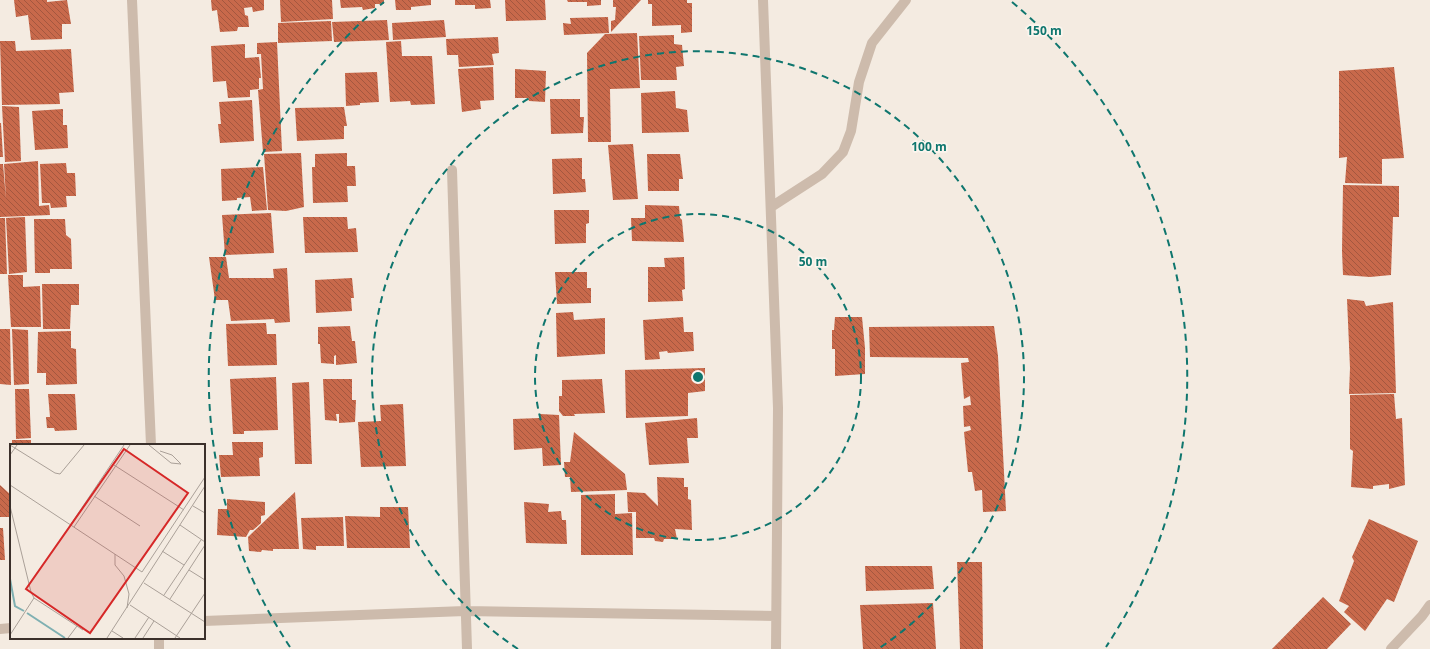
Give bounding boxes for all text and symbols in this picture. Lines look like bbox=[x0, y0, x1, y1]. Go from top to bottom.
text: 150 m bbox=[1026, 22, 1062, 39]
text: 100 m bbox=[911, 138, 947, 155]
text: 50 m bbox=[799, 253, 827, 270]
centre of rings bbox=[691, 370, 705, 384]
inset map bbox=[10, 444, 205, 639]

